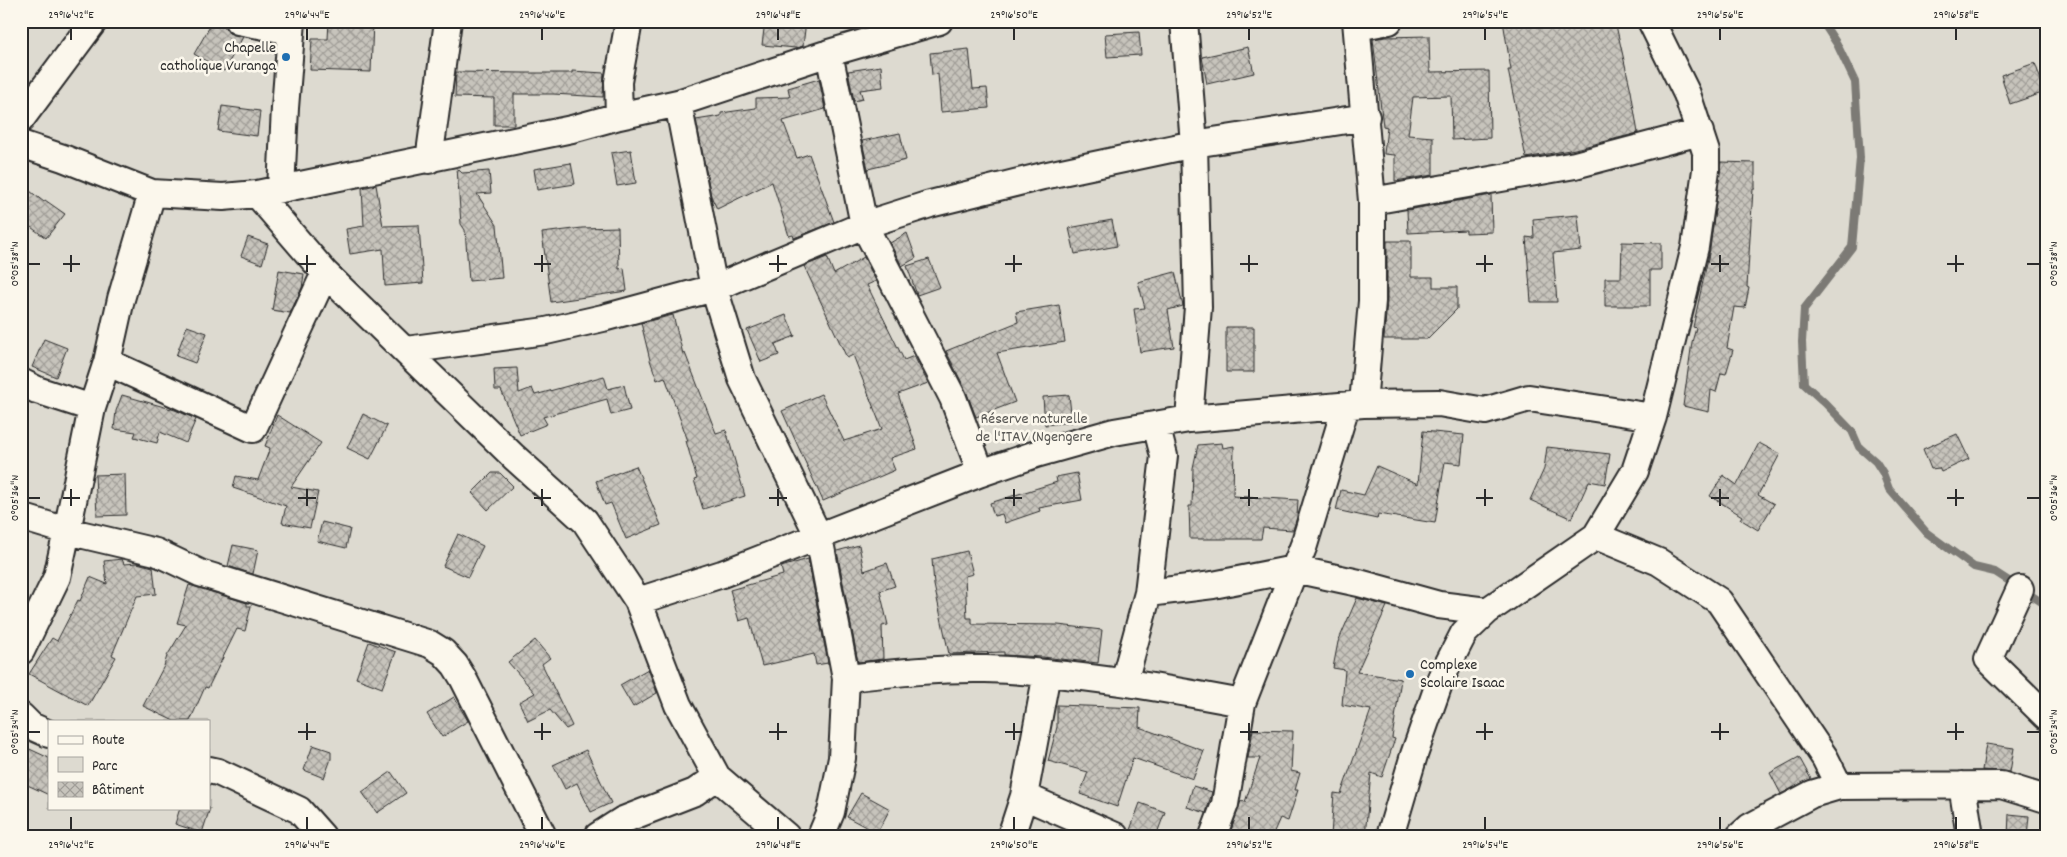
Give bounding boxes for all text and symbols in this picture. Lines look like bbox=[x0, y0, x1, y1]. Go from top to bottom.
text: 29°16'42"E bbox=[48, 7, 94, 24]
text: 29°16'44"E bbox=[284, 7, 330, 24]
text: 29°16'46"E bbox=[519, 7, 566, 24]
text: 29°16'48"E bbox=[756, 7, 801, 24]
text: 29°16'50"E bbox=[990, 7, 1038, 24]
text: 29°16'52"E bbox=[1226, 7, 1273, 24]
text: 29°16'54"E bbox=[1462, 7, 1508, 24]
text: 29°16'56"E bbox=[1697, 7, 1744, 24]
text: 29°16'58"E bbox=[1933, 7, 1979, 24]
place label: Chapelle catholique Vuranga bbox=[160, 37, 276, 78]
marker: Chapelle catholique Vuranga bbox=[280, 51, 292, 63]
text: 0°05'38"N bbox=[7, 241, 24, 287]
text: 0°05'38"N bbox=[2046, 241, 2063, 287]
park label: Réserve naturelle de l'ITAV (Ngengere bbox=[976, 408, 1092, 449]
text: 0°05'36"N bbox=[7, 475, 24, 521]
text: 0°05'36"N bbox=[2046, 475, 2063, 521]
place label: Complexe Scolaire Isaac bbox=[1420, 654, 1505, 695]
marker: Complexe Scolaire Isaac bbox=[1404, 668, 1416, 680]
text: 0°05'34"N bbox=[7, 709, 24, 755]
text: 0°05'34"N bbox=[2046, 709, 2063, 755]
legend bbox=[48, 720, 210, 810]
text: Route bbox=[92, 730, 125, 752]
text: Parc bbox=[92, 756, 117, 778]
text: Bâtiment bbox=[92, 780, 145, 802]
text: 29°16'42"E bbox=[48, 837, 94, 854]
text: 29°16'44"E bbox=[284, 837, 330, 854]
text: 29°16'46"E bbox=[519, 837, 566, 854]
text: 29°16'48"E bbox=[756, 837, 801, 854]
text: 29°16'50"E bbox=[990, 837, 1038, 854]
text: 29°16'52"E bbox=[1226, 837, 1273, 854]
text: 29°16'54"E bbox=[1462, 837, 1508, 854]
text: 29°16'56"E bbox=[1697, 837, 1744, 854]
text: 29°16'58"E bbox=[1933, 837, 1979, 854]

